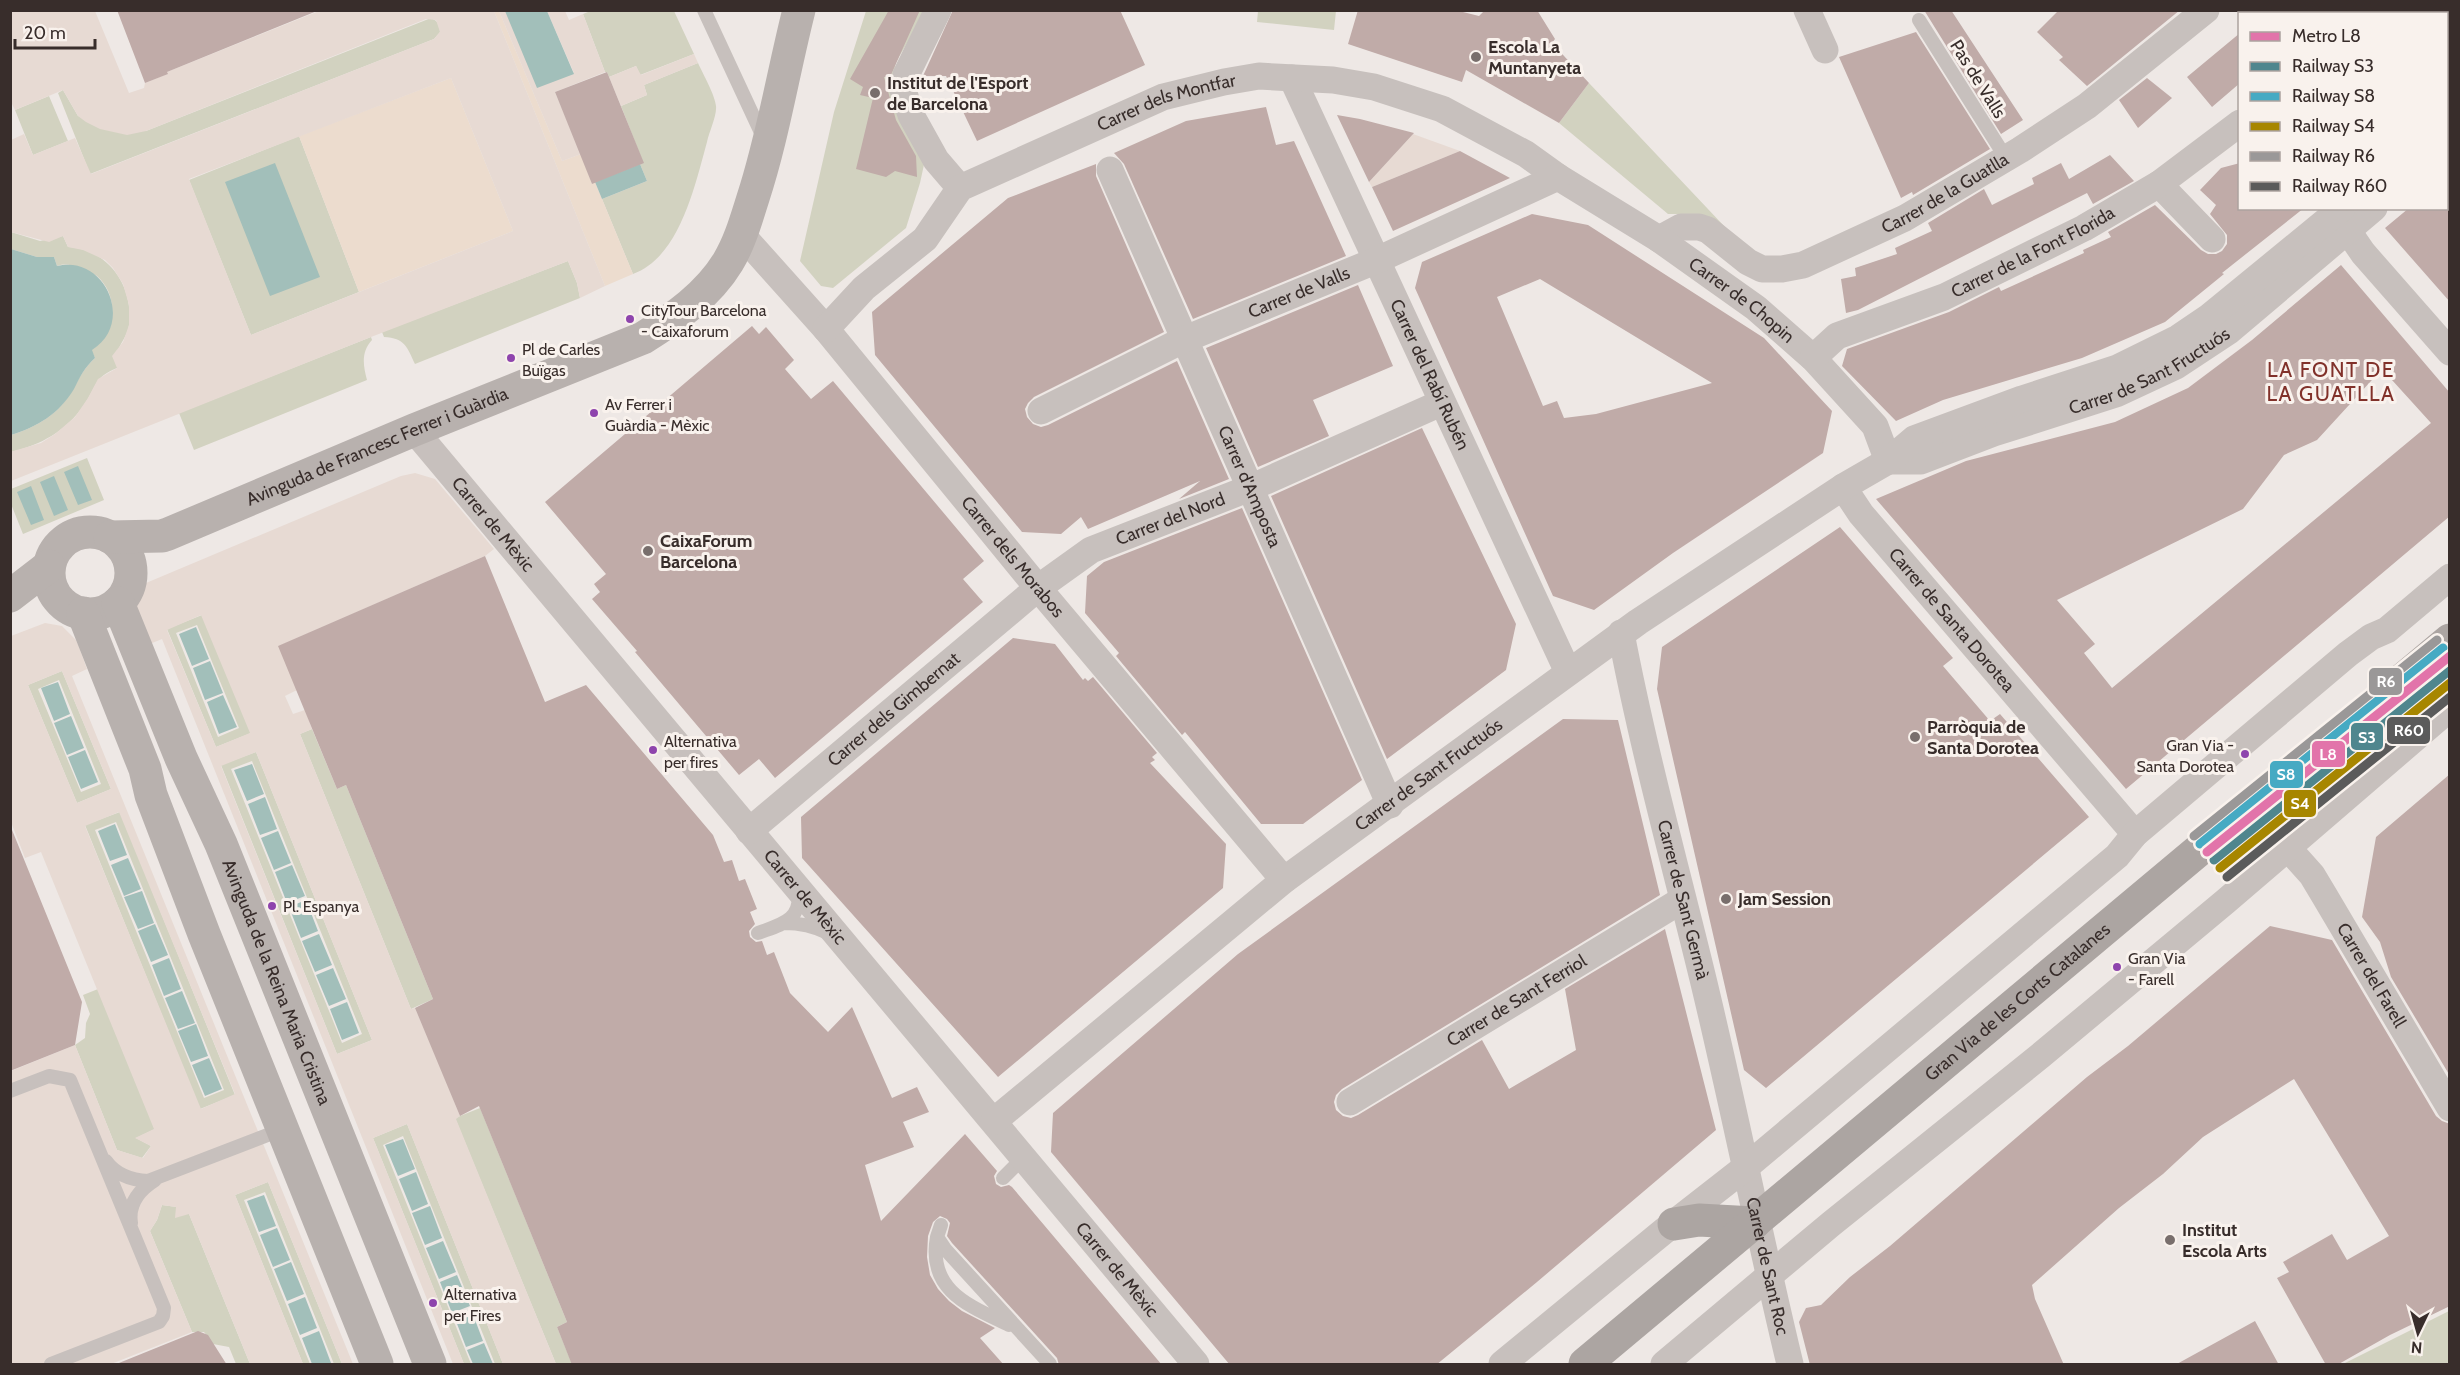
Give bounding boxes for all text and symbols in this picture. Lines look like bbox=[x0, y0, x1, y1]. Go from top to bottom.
scale bar bbox=[15, 12, 94, 50]
legend bbox=[2238, 12, 2448, 210]
text: 20 m bbox=[24, 22, 66, 44]
text: Metro L8 bbox=[2292, 25, 2361, 47]
place label: Escola La Muntanyeta bbox=[1488, 36, 1581, 79]
street label: Pas de Valls bbox=[1945, 36, 2011, 122]
marker: Escola La Muntanyeta bbox=[1469, 50, 1483, 64]
text: Railway S3 bbox=[2292, 55, 2374, 77]
street label: Carrer dels Montfar bbox=[1094, 69, 1237, 136]
place label: Institut de l'Esport de Barcelona bbox=[887, 72, 1028, 115]
text: Railway S8 bbox=[2292, 85, 2375, 107]
marker: Institut de l'Esport de Barcelona bbox=[868, 86, 882, 100]
text: Railway S4 bbox=[2292, 115, 2375, 137]
text: Railway R6 bbox=[2292, 145, 2375, 167]
street label: Carrer de la Guatlla bbox=[1878, 148, 2013, 238]
text: Railway R60 bbox=[2292, 175, 2387, 197]
street label: Carrer de la Font Florida bbox=[1948, 201, 2119, 303]
street label: Carrer de Chopin bbox=[1684, 253, 1799, 348]
street label: Carrer de Valls bbox=[1245, 262, 1353, 323]
street label: Carrer del Rabí Rubén bbox=[1385, 296, 1474, 454]
place label: CityTour Barcelona - Caixaforum bbox=[641, 301, 767, 341]
marker: CityTour Barcelona - Caixaforum bbox=[624, 313, 636, 325]
street label: Carrer de Sant Fructuós bbox=[2066, 323, 2234, 419]
place label: Pl de Carles Buïgas bbox=[522, 340, 601, 380]
marker: Pl de Carles Buïgas bbox=[505, 352, 517, 364]
district label: LA FONT DE LA GUATLLA bbox=[2266, 357, 2396, 406]
street label: Avinguda de Francesc Ferrer i Guàrdia bbox=[243, 382, 511, 511]
place label: Av Ferrer i Guàrdia - Mèxic bbox=[605, 395, 710, 435]
marker: Av Ferrer i Guàrdia - Mèxic bbox=[588, 407, 600, 419]
street label: Carrer d'Amposta bbox=[1213, 422, 1286, 551]
street label: Carrer de Mèxic bbox=[447, 472, 539, 576]
street label: Carrer del Nord bbox=[1113, 488, 1228, 550]
street label: Carrer dels Morabos bbox=[956, 492, 1069, 622]
place label: CaixaForum Barcelona bbox=[660, 530, 752, 573]
street label: Carrer de Santa Dorotea bbox=[1884, 543, 2020, 697]
marker: CaixaForum Barcelona bbox=[641, 544, 655, 558]
street label: Carrer dels Gimbernat bbox=[823, 648, 964, 771]
line badge: R6 bbox=[2368, 667, 2403, 696]
text: R6 bbox=[2376, 672, 2396, 691]
street label: Carrer de Sant Fructuós bbox=[1351, 714, 1507, 836]
place label: Parròquia de Santa Dorotea bbox=[1927, 716, 2039, 759]
line badge: R60 bbox=[2386, 716, 2431, 745]
text: R60 bbox=[2394, 721, 2424, 740]
line badge: S3 bbox=[2350, 722, 2384, 751]
text: S3 bbox=[2358, 728, 2376, 747]
marker: Parròquia de Santa Dorotea bbox=[1908, 730, 1922, 744]
place label: Alternativa per fires bbox=[664, 732, 737, 772]
place label: Gran Via - Santa Dorotea bbox=[2136, 736, 2234, 776]
line badge: L8 bbox=[2311, 740, 2346, 768]
marker: Alternativa per fires bbox=[647, 744, 659, 756]
text: L8 bbox=[2319, 745, 2337, 764]
marker: Gran Via - Santa Dorotea bbox=[2239, 748, 2251, 760]
line badge: S8 bbox=[2269, 760, 2304, 789]
text: S8 bbox=[2277, 765, 2295, 784]
line badge: S4 bbox=[2283, 789, 2317, 818]
text: S4 bbox=[2290, 794, 2310, 813]
street label: Carrer de Sant Germà bbox=[1653, 818, 1714, 982]
street label: Carrer de Mèxic bbox=[759, 845, 851, 949]
street label: Avinguda de la Reina Maria Cristina bbox=[217, 856, 336, 1108]
place label: Jam Session bbox=[1737, 888, 1831, 910]
marker: Jam Session bbox=[1719, 892, 1733, 906]
place label: Pl. Espanya bbox=[283, 897, 359, 916]
marker: Pl. Espanya bbox=[266, 900, 278, 912]
street label: Gran Via de les Corts Catalanes bbox=[1920, 918, 2115, 1086]
street label: Carrer del Farell bbox=[2332, 919, 2411, 1032]
street label: Carrer de Sant Ferriol bbox=[1443, 949, 1591, 1052]
place label: Gran Via - Farell bbox=[2128, 949, 2186, 989]
marker: Gran Via - Farell bbox=[2111, 961, 2123, 973]
street label: Carrer de Sant Roc bbox=[1741, 1195, 1794, 1337]
street label: Carrer de Mèxic bbox=[1071, 1218, 1163, 1322]
place label: Institut Escola Arts bbox=[2182, 1219, 2267, 1262]
marker: Institut Escola Arts bbox=[2163, 1233, 2177, 1247]
place label: Alternativa per Fires bbox=[444, 1285, 517, 1325]
marker: Alternativa per Fires bbox=[427, 1297, 439, 1309]
north arrow bbox=[2388, 1303, 2448, 1363]
text: N bbox=[2410, 1337, 2423, 1357]

